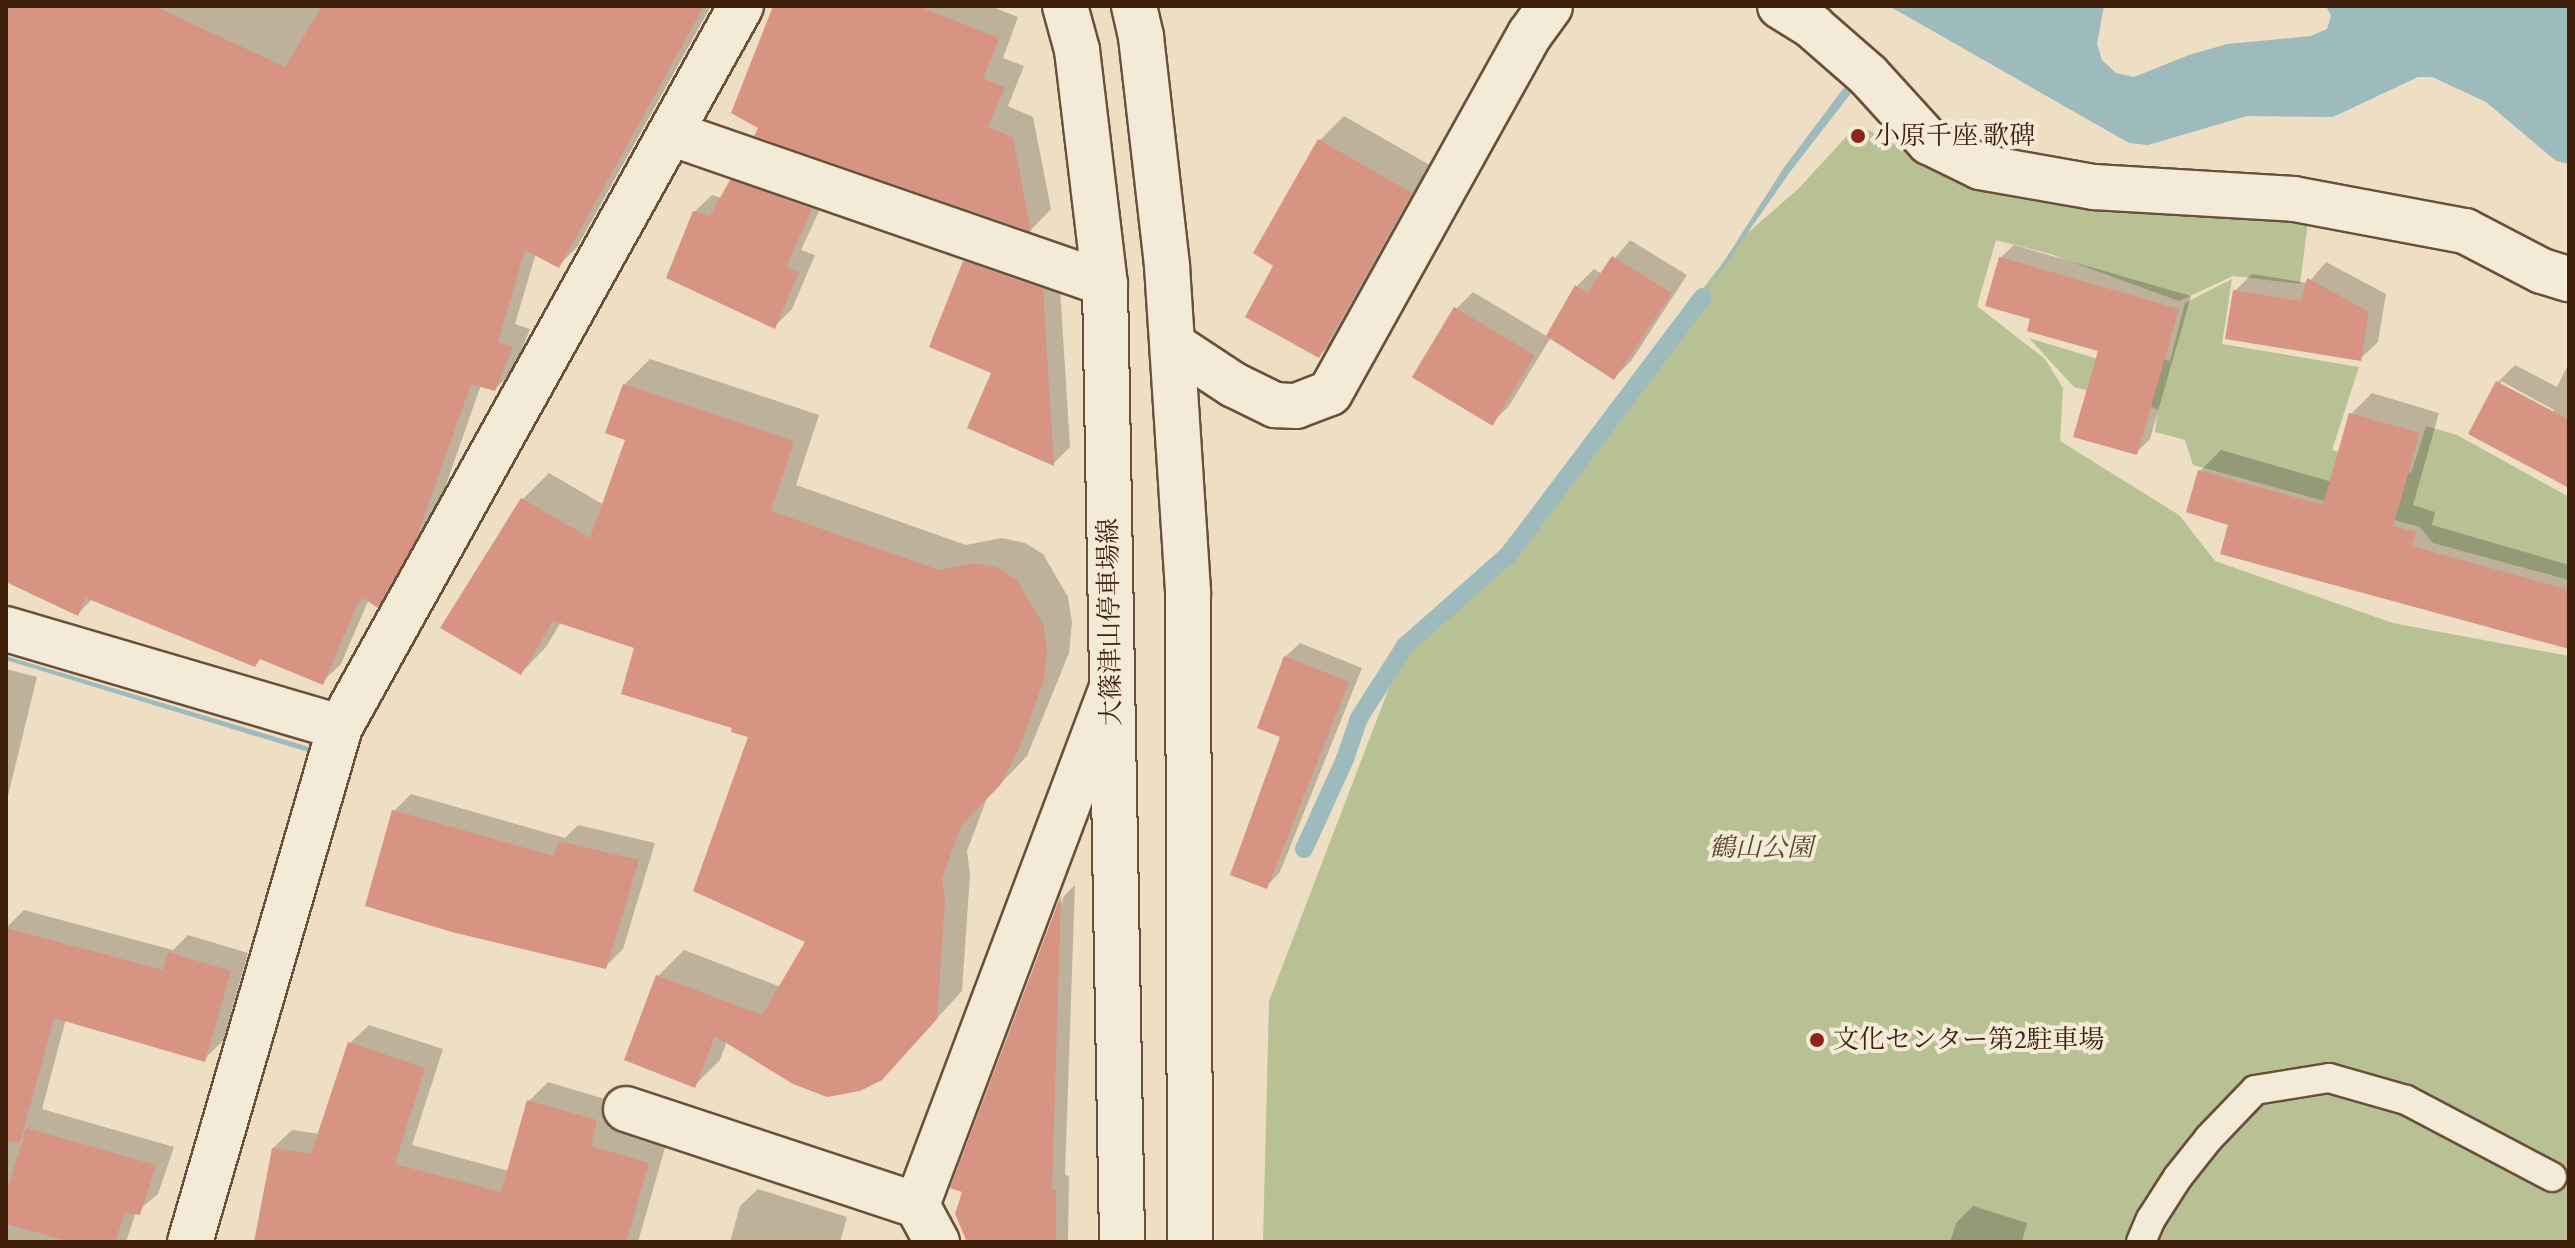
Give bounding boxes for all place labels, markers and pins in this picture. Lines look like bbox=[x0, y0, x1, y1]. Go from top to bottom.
place label: 小原千座 歌碑 bbox=[1874, 120, 2035, 152]
marker: 小原千座 歌碑 bbox=[1849, 127, 1867, 145]
place label: 文化センター第2駐車場 bbox=[1833, 1024, 2105, 1056]
marker: 文化センター第2駐車場 bbox=[1808, 1031, 1826, 1049]

